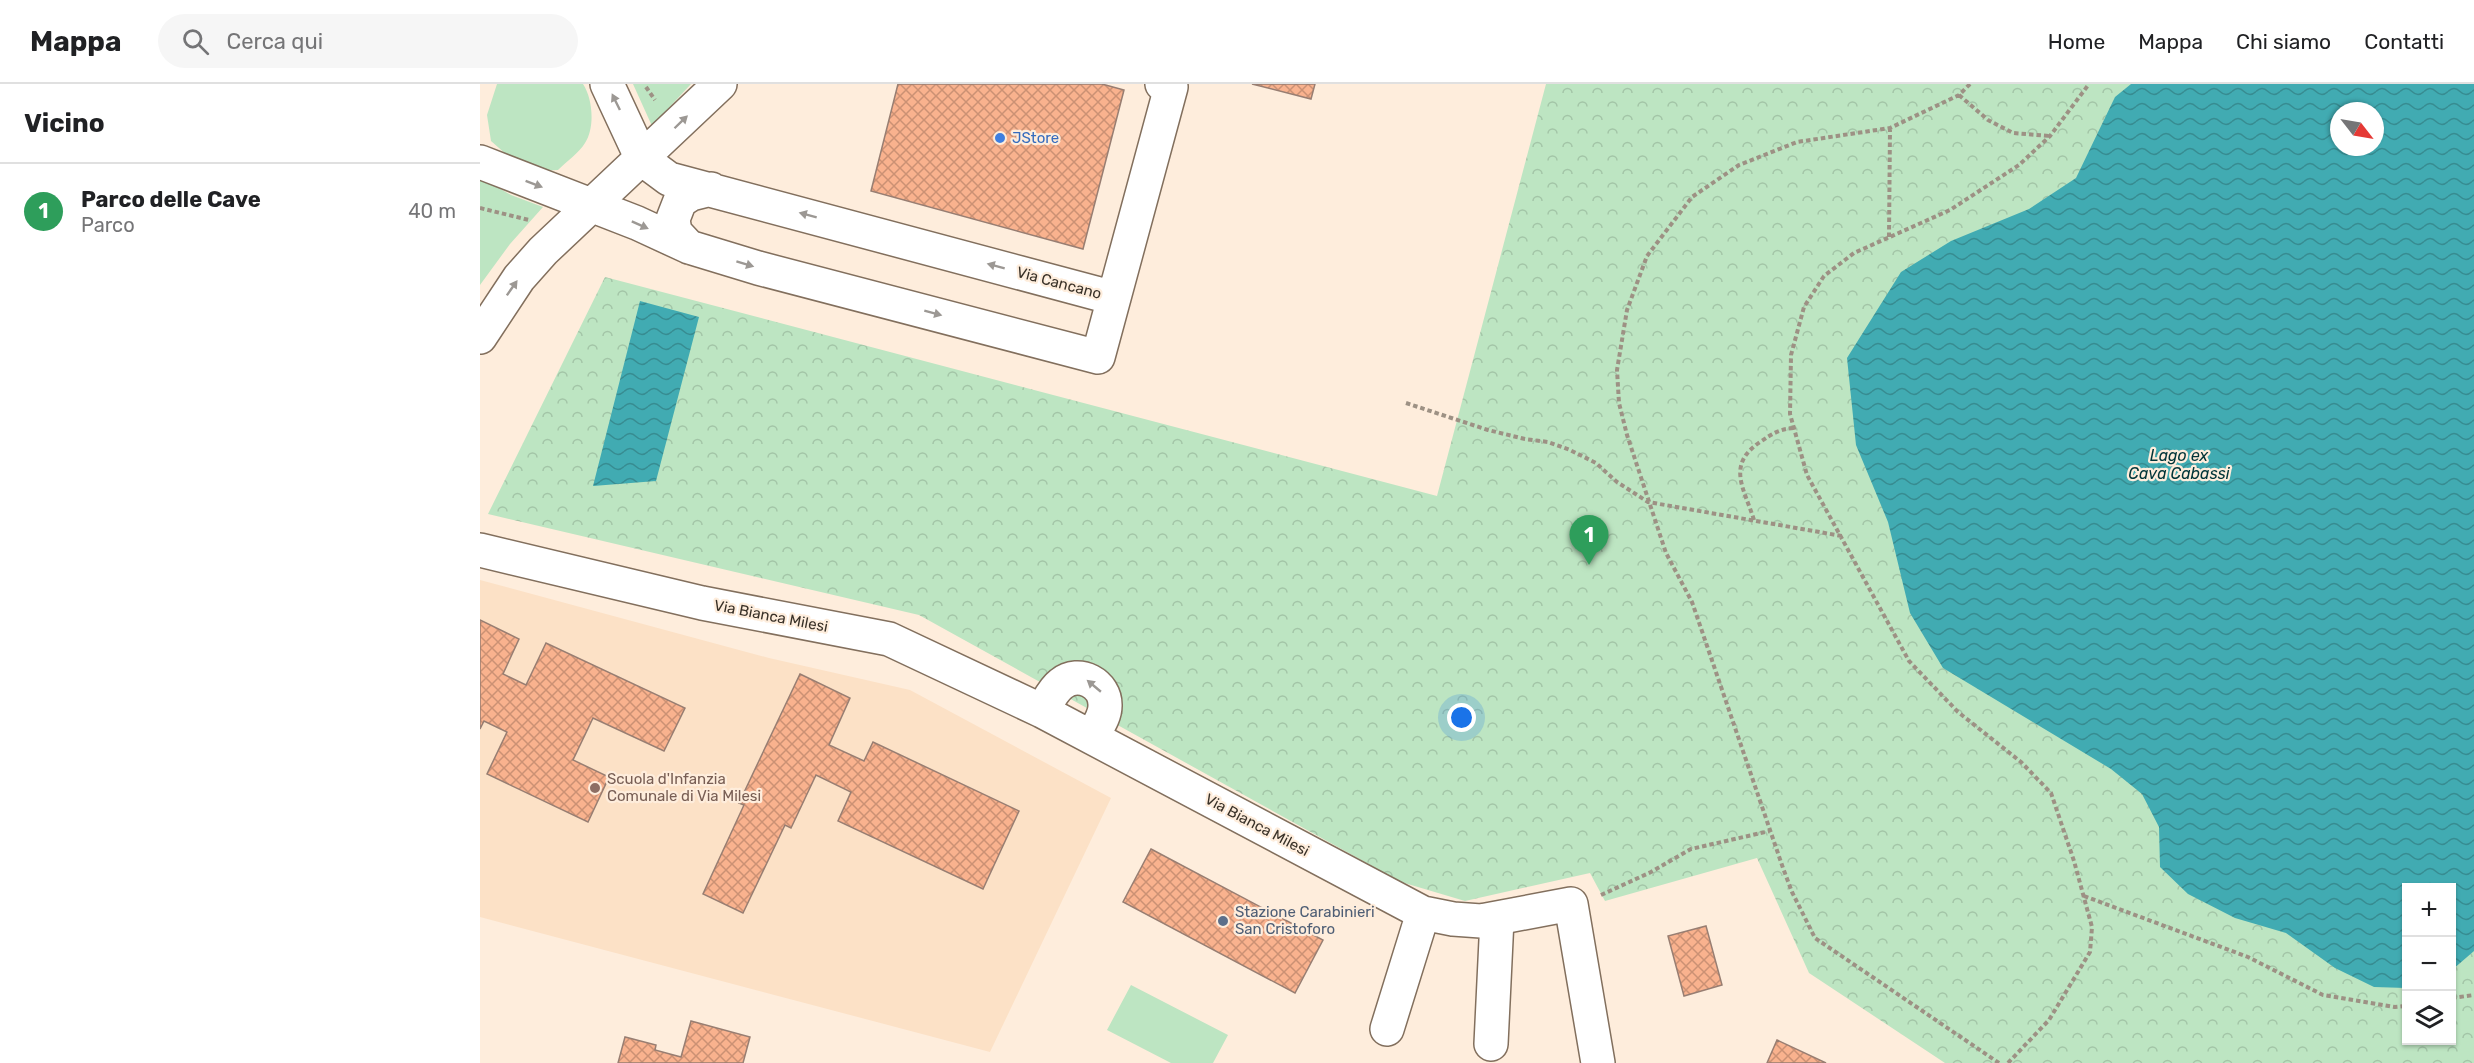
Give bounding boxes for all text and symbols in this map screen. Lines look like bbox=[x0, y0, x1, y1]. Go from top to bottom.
search box bbox=[158, 14, 578, 68]
text: Mappa bbox=[30, 25, 122, 58]
icon: search bbox=[179, 25, 212, 58]
text: Cerca qui bbox=[227, 28, 323, 55]
text: Home bbox=[2048, 29, 2105, 54]
text: Mappa bbox=[2138, 29, 2203, 54]
text: Chi siamo bbox=[2236, 29, 2331, 54]
text: Contatti bbox=[2364, 29, 2444, 54]
one-way arrow bbox=[612, 94, 621, 111]
north arrow bbox=[2330, 102, 2384, 156]
text: Vicino bbox=[24, 108, 105, 139]
one-way arrow bbox=[674, 115, 688, 129]
place label: JStore bbox=[1012, 129, 1059, 147]
marker: JStore bbox=[993, 131, 1007, 145]
one-way arrow bbox=[525, 180, 543, 190]
text: Parco delle Cave bbox=[81, 186, 261, 213]
text: 1 bbox=[39, 199, 48, 223]
text: 40 m bbox=[408, 199, 456, 223]
one-way arrow bbox=[799, 210, 817, 219]
text: Parco bbox=[81, 213, 135, 237]
one-way arrow bbox=[632, 220, 650, 230]
one-way arrow bbox=[736, 260, 754, 269]
one-way arrow bbox=[987, 261, 1005, 270]
street label: Via Cancano bbox=[1015, 263, 1103, 303]
one-way arrow bbox=[506, 281, 518, 297]
one-way arrow bbox=[924, 309, 942, 319]
water label: Lago ex Cava Cabassi bbox=[2128, 446, 2231, 483]
pin: 1 bbox=[1570, 516, 1608, 565]
street label: Via Bianca Milesi bbox=[713, 596, 829, 636]
one-way arrow bbox=[1086, 679, 1102, 692]
your location bbox=[1447, 703, 1476, 732]
place label: Scuola d'Infanzia Comunale di Via Milesi bbox=[607, 770, 761, 805]
marker: Scuola d'Infanzia Comunale di Via Milesi bbox=[588, 781, 602, 795]
street label: Via Bianca Milesi bbox=[1202, 790, 1312, 860]
map controls bbox=[2402, 883, 2456, 1045]
button: + bbox=[2402, 883, 2456, 937]
place label: Stazione Carabinieri San Cristoforo bbox=[1235, 903, 1375, 938]
marker: Stazione Carabinieri San Cristoforo bbox=[1216, 914, 1230, 928]
button: − bbox=[2402, 937, 2456, 991]
button: layers bbox=[2402, 991, 2456, 1045]

